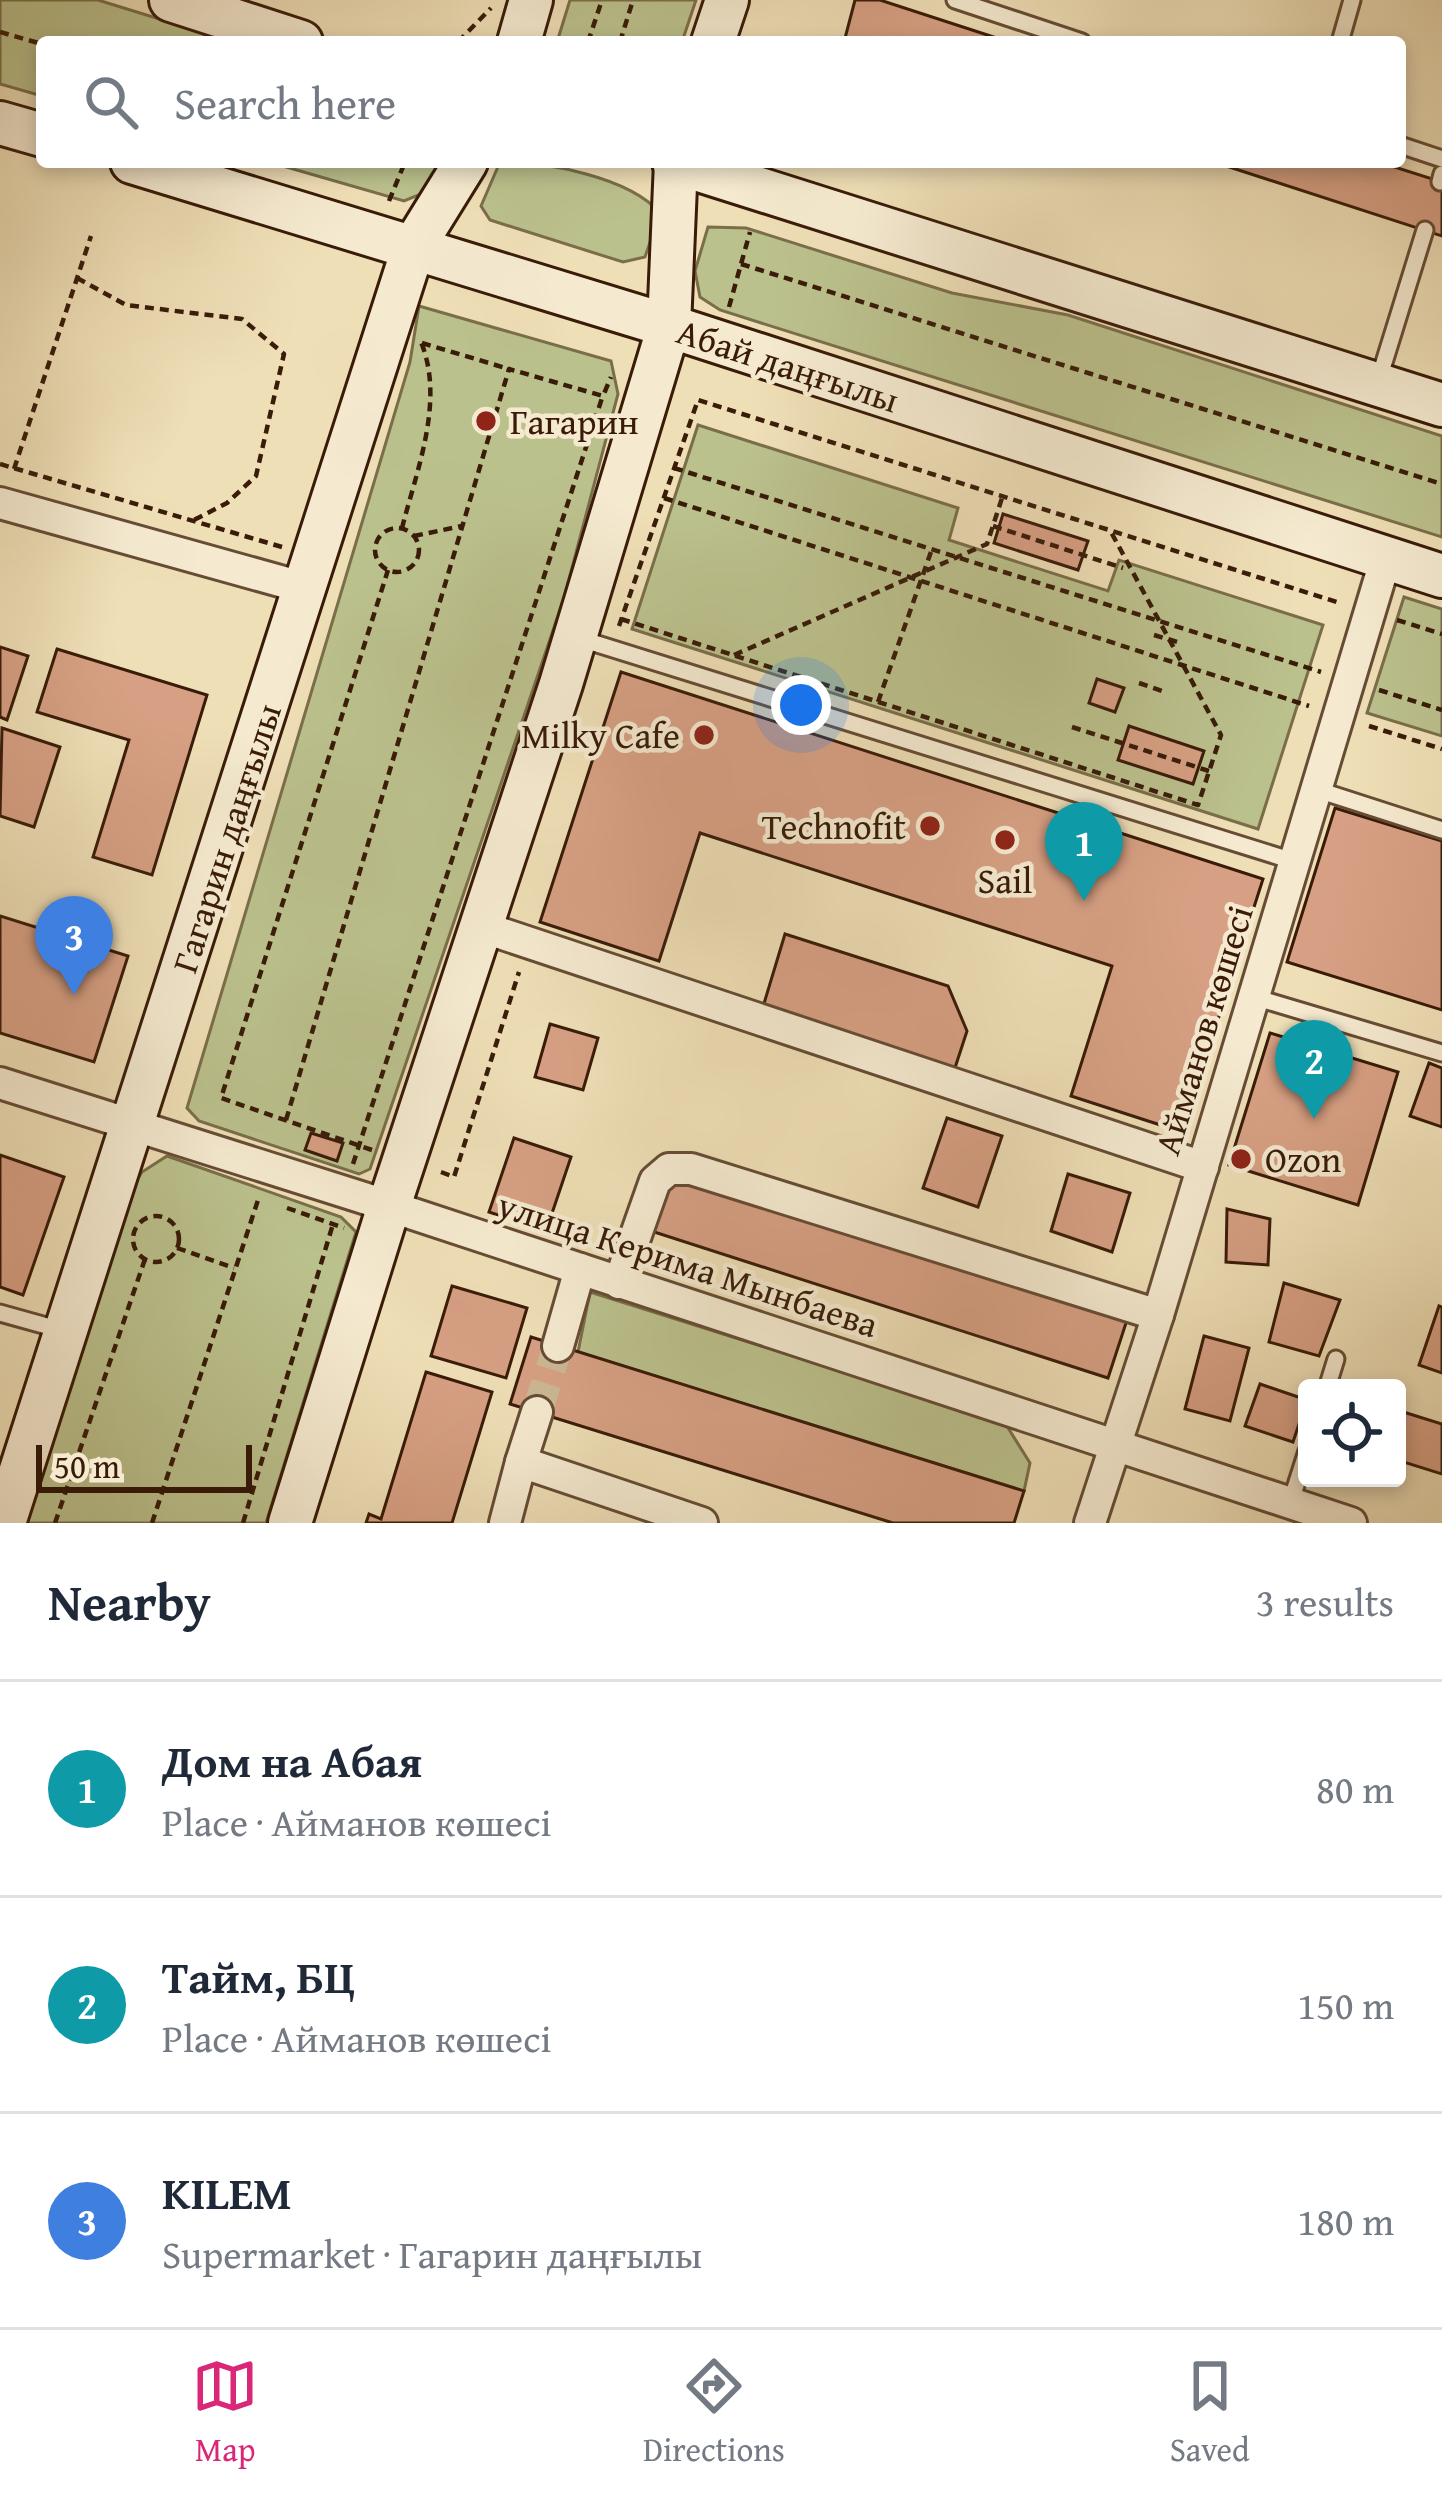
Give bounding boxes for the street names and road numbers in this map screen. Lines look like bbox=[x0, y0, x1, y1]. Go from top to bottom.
street label: Абай даңғылы bbox=[670, 304, 906, 425]
street label: Гагарин даңғылы bbox=[157, 696, 294, 979]
street label: Айманов көшесі bbox=[1139, 899, 1266, 1161]
street label: улица Керима Мынбаева bbox=[490, 1177, 885, 1350]

